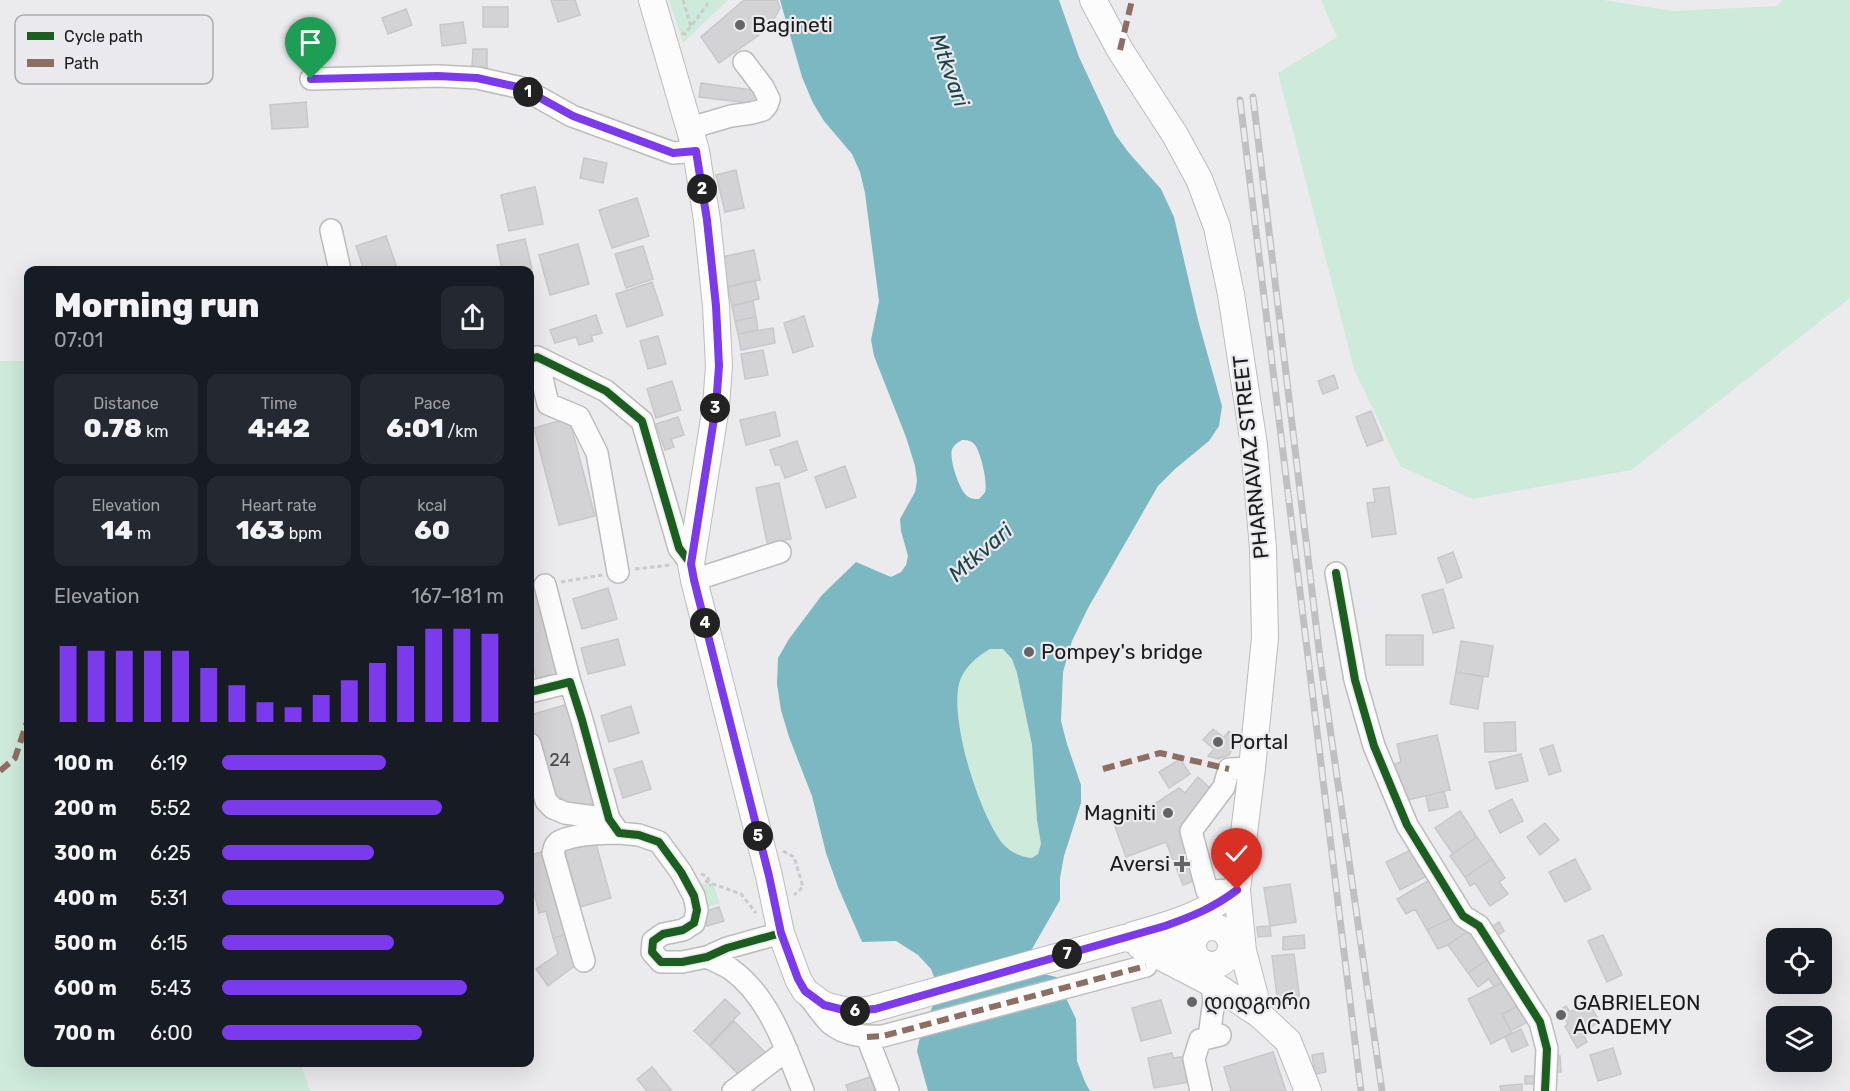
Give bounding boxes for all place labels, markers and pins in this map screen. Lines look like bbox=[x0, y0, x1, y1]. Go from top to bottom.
place label: Bagineti bbox=[752, 12, 833, 37]
pin bbox=[285, 17, 336, 79]
marker: Bagineti bbox=[733, 18, 747, 32]
pin: 1 bbox=[513, 77, 543, 107]
pin: 2 bbox=[687, 174, 717, 204]
pin: 3 bbox=[700, 393, 730, 423]
pin: 4 bbox=[690, 608, 720, 638]
place label: Pompey's bridge bbox=[1041, 639, 1203, 664]
marker: Pompey's bridge bbox=[1022, 645, 1036, 659]
place label: Portal bbox=[1230, 729, 1288, 754]
marker: Portal bbox=[1211, 735, 1225, 749]
place label: Magniti bbox=[1084, 800, 1156, 825]
marker: Magniti bbox=[1161, 806, 1175, 820]
pin: 5 bbox=[743, 821, 773, 851]
pin bbox=[1211, 828, 1262, 890]
place label: Aversi bbox=[1110, 851, 1170, 876]
marker: Aversi bbox=[1175, 857, 1189, 871]
pin: 7 bbox=[1052, 939, 1082, 969]
place label: დიდგორი bbox=[1204, 989, 1311, 1015]
place label: GABRIELEON ACADEMY bbox=[1573, 990, 1701, 1039]
marker: დიდგორი bbox=[1185, 995, 1199, 1009]
pin: 6 bbox=[840, 996, 870, 1026]
marker: GABRIELEON ACADEMY bbox=[1554, 1008, 1568, 1022]

